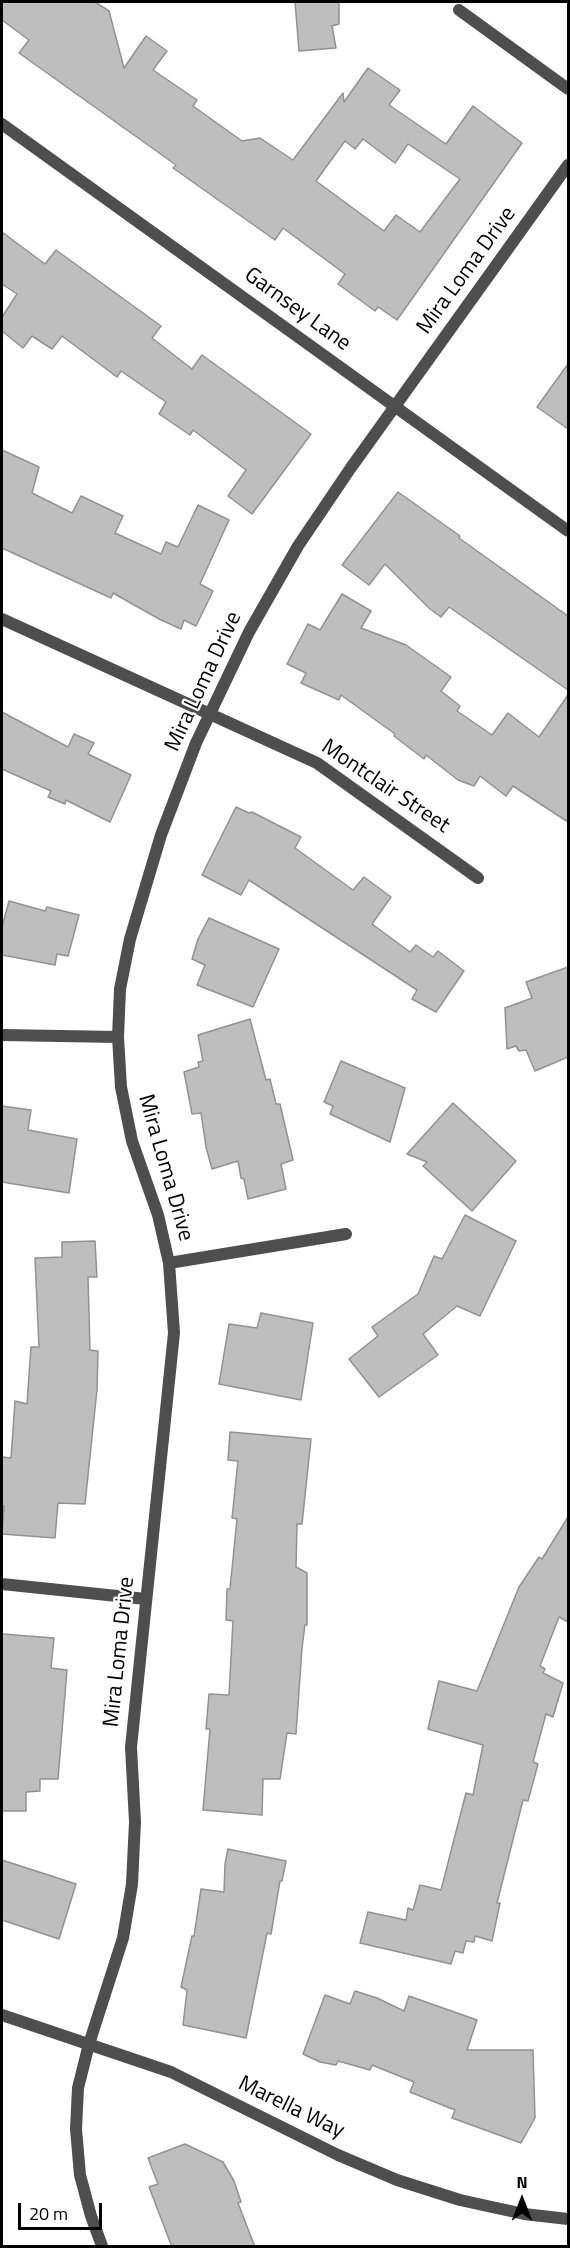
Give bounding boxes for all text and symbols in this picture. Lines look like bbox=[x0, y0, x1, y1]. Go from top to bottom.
street label: Mira Loma Drive bbox=[412, 202, 522, 340]
street label: Garnsey Lane bbox=[239, 263, 355, 357]
street label: Mira Loma Drive bbox=[160, 608, 248, 756]
street label: Montclair Street bbox=[316, 734, 454, 840]
street label: Mira Loma Drive bbox=[131, 1092, 199, 1244]
street label: Mira Loma Drive bbox=[99, 1575, 141, 1729]
street label: Marella Way bbox=[234, 2071, 348, 2145]
north arrow bbox=[492, 2170, 552, 2230]
text: N bbox=[516, 2170, 528, 2194]
scale bar bbox=[21, 2191, 105, 2229]
text: 20 m bbox=[29, 2200, 68, 2227]

